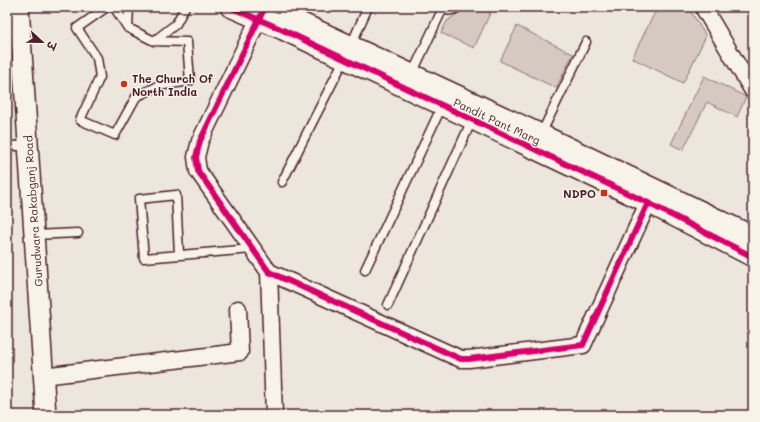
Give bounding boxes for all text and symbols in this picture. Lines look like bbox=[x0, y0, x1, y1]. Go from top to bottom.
north arrow bbox=[22, 22, 62, 62]
text: उ bbox=[43, 39, 60, 54]
place label: The Church Of North India bbox=[132, 71, 213, 99]
marker: The Church Of North India bbox=[119, 79, 129, 89]
street label: Pandit Pant Marg bbox=[451, 94, 543, 148]
street label: Gurudwara Rakabganj Road bbox=[20, 135, 46, 287]
place label: NDPO bbox=[563, 186, 596, 201]
marker: NDPO bbox=[599, 188, 609, 198]

